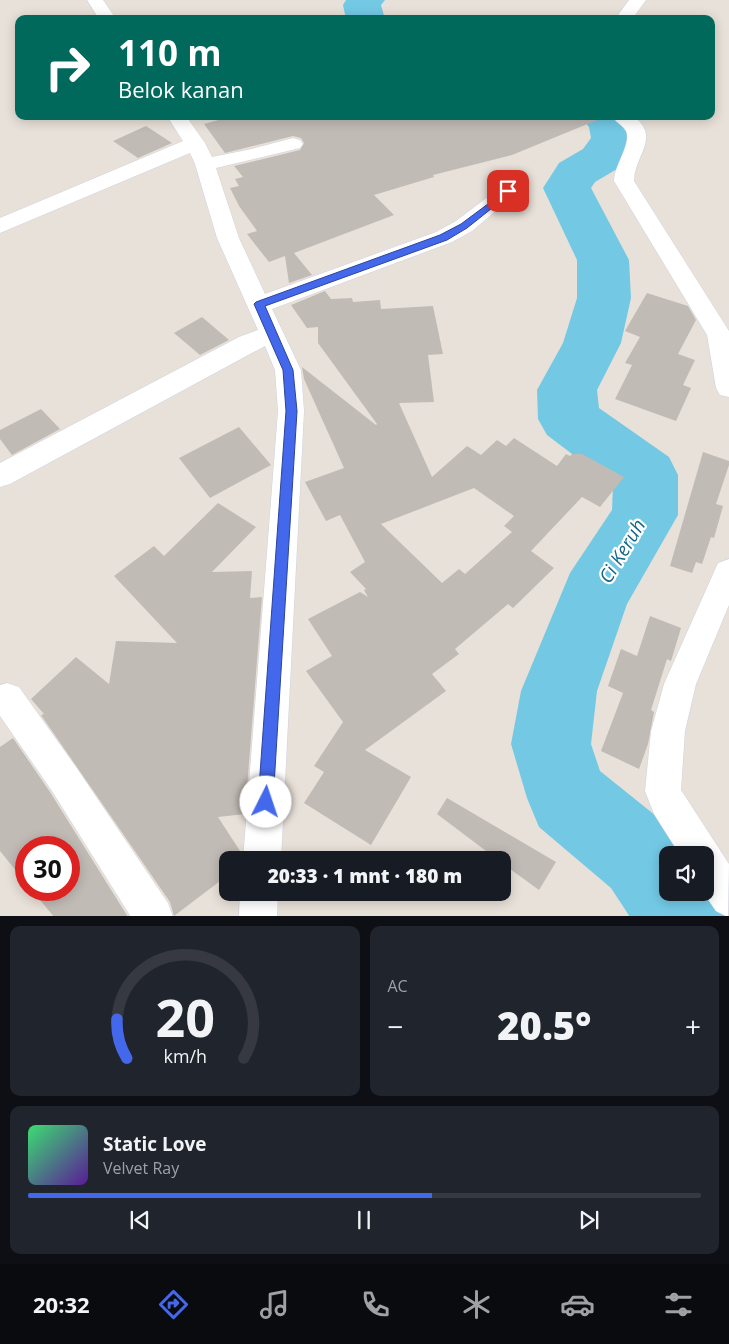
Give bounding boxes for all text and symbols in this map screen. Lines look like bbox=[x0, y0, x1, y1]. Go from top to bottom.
text: 110 m bbox=[118, 29, 222, 76]
icon: right bbox=[35, 35, 100, 100]
text: Belok kanan bbox=[118, 74, 244, 104]
pin bbox=[487, 170, 529, 212]
icon: arrive bbox=[494, 177, 522, 205]
water label: Ci Keruh bbox=[593, 514, 651, 588]
position arrow bbox=[239, 775, 291, 827]
speed limit sign: 30 bbox=[15, 836, 80, 901]
map controls bbox=[659, 846, 714, 901]
button: sound bbox=[659, 846, 714, 901]
text: 20:33 · 1 mnt · 180 m bbox=[268, 863, 462, 889]
text: AC bbox=[388, 975, 408, 997]
text: 20 bbox=[155, 981, 214, 1052]
text: 20.5° bbox=[497, 999, 591, 1051]
text: − bbox=[388, 1007, 404, 1045]
text: + bbox=[685, 1007, 701, 1045]
text: km/h bbox=[163, 1044, 206, 1068]
text: Static Love bbox=[103, 1131, 206, 1157]
text: Velvet Ray bbox=[103, 1157, 179, 1179]
icon: previous bbox=[126, 1206, 154, 1234]
icon: pause bbox=[350, 1206, 378, 1234]
icon: next bbox=[575, 1206, 603, 1234]
icon: directions bbox=[156, 1287, 191, 1322]
icon: music bbox=[257, 1287, 292, 1322]
icon: phone bbox=[358, 1287, 393, 1322]
icon: climate bbox=[459, 1287, 494, 1322]
icon: car bbox=[560, 1287, 595, 1322]
icon: filters bbox=[661, 1287, 696, 1322]
text: 20:32 bbox=[33, 1289, 90, 1319]

